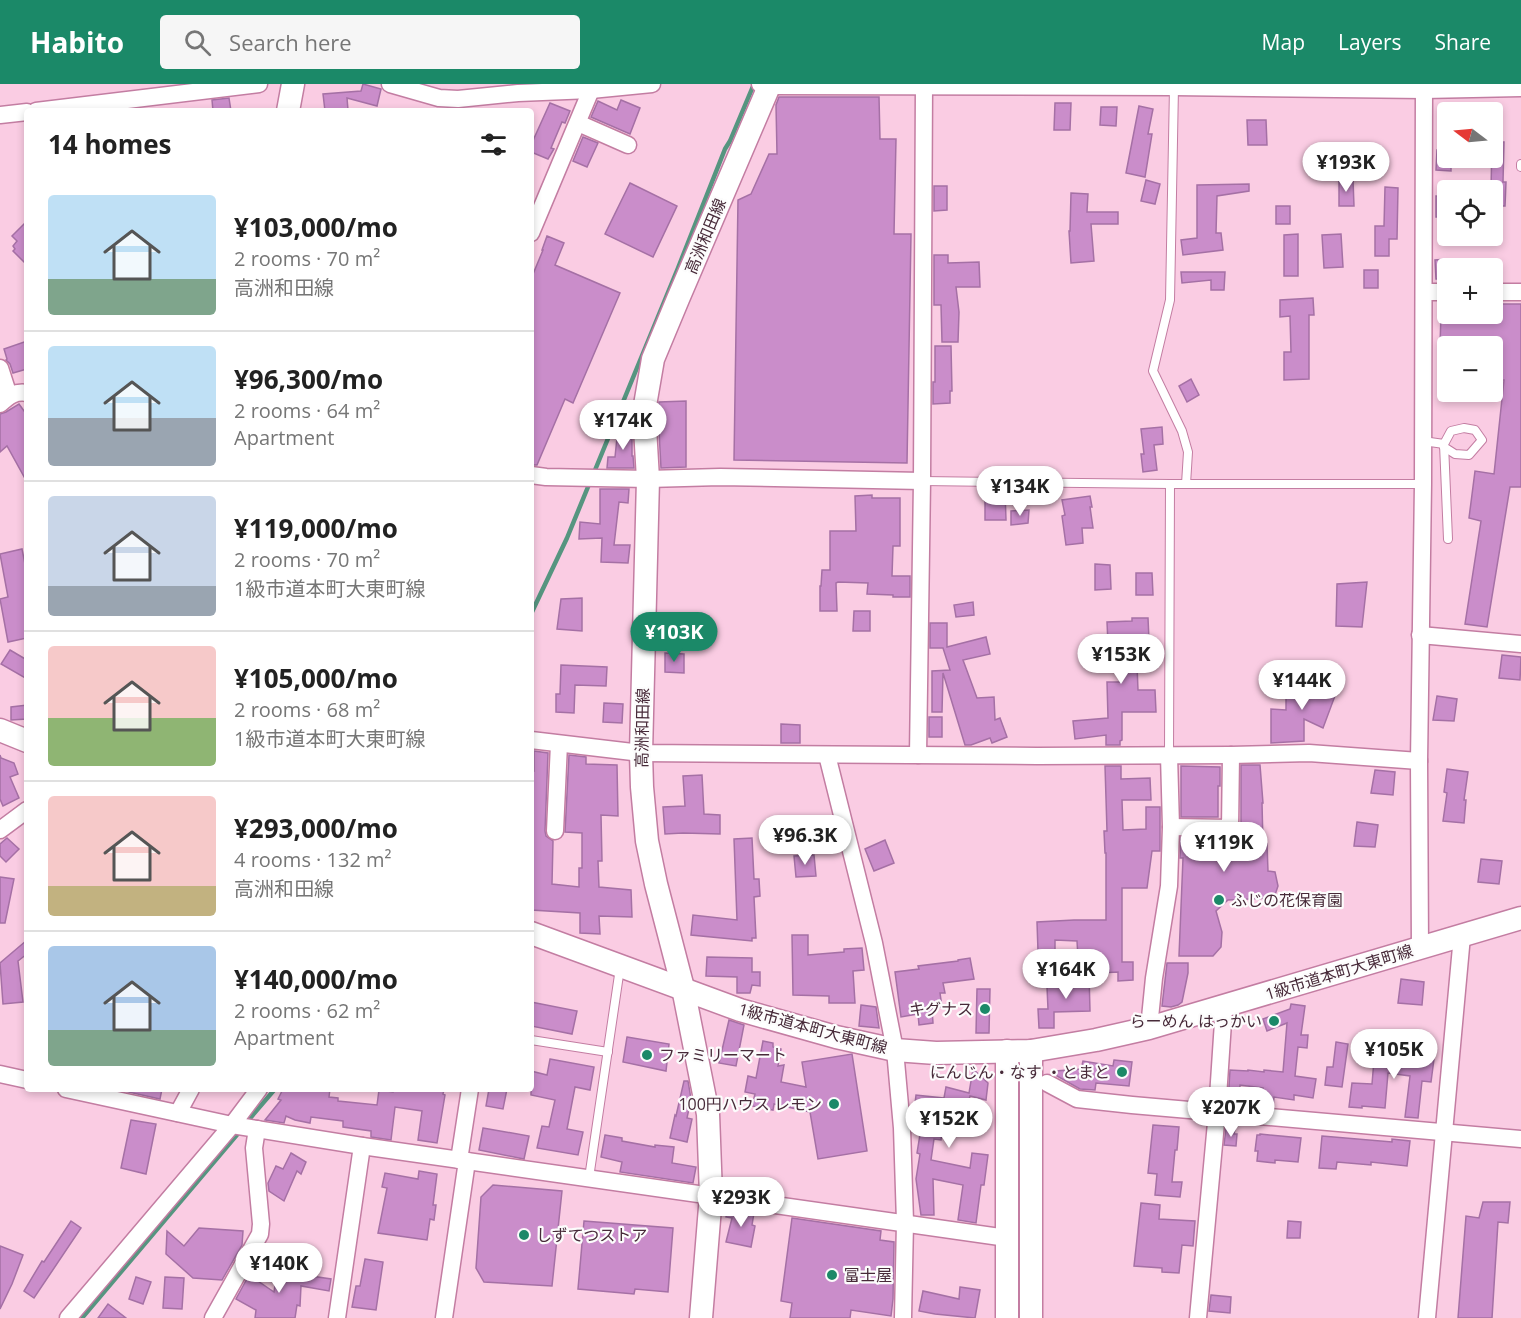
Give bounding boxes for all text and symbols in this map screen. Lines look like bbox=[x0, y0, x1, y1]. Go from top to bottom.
search box bbox=[160, 15, 580, 69]
text: Habito bbox=[30, 23, 124, 61]
icon: search bbox=[181, 26, 214, 59]
text: Search here bbox=[229, 27, 352, 57]
text: Map bbox=[1262, 28, 1305, 56]
text: Layers bbox=[1338, 28, 1402, 56]
text: Share bbox=[1435, 28, 1491, 56]
north arrow bbox=[1437, 102, 1503, 168]
map controls bbox=[1437, 102, 1503, 402]
text: 14 homes bbox=[48, 126, 172, 162]
icon: filters bbox=[477, 128, 510, 161]
pin: ¥193K bbox=[1304, 142, 1388, 193]
text: ¥193K bbox=[1316, 148, 1376, 175]
button: locate bbox=[1437, 180, 1503, 246]
street label: 高洲和田線 bbox=[679, 195, 731, 277]
text: ¥103,000/mo bbox=[234, 209, 398, 245]
icon: home bbox=[96, 219, 168, 291]
text: 2 rooms · 70 m² bbox=[234, 245, 380, 272]
button: + bbox=[1437, 258, 1503, 324]
text: 高洲和田線 bbox=[234, 274, 334, 301]
button: − bbox=[1437, 336, 1503, 402]
text: ¥96,300/mo bbox=[234, 361, 383, 397]
icon: home bbox=[96, 370, 168, 442]
text: 2 rooms · 64 m² bbox=[234, 397, 380, 424]
pin: ¥174K bbox=[581, 400, 665, 451]
text: ¥174K bbox=[593, 406, 653, 433]
text: Apartment bbox=[234, 424, 334, 451]
pin: ¥134K bbox=[978, 466, 1062, 517]
text: ¥134K bbox=[990, 472, 1050, 499]
text: ¥119,000/mo bbox=[234, 510, 398, 546]
icon: home bbox=[96, 520, 168, 592]
text: 2 rooms · 70 m² bbox=[234, 546, 380, 573]
text: 1級市道本町大東町線 bbox=[234, 575, 425, 602]
pin: ¥103K bbox=[632, 612, 716, 663]
text: ¥103K bbox=[644, 618, 704, 645]
pin: ¥153K bbox=[1079, 634, 1163, 685]
text: ¥153K bbox=[1091, 640, 1151, 667]
text: ¥105,000/mo bbox=[234, 660, 398, 696]
pin: ¥144K bbox=[1260, 660, 1344, 711]
text: ¥144K bbox=[1272, 666, 1332, 693]
icon: home bbox=[96, 670, 168, 742]
street label: 高洲和田線 bbox=[630, 688, 654, 768]
text: 2 rooms · 68 m² bbox=[234, 696, 380, 723]
text: 1級市道本町大東町線 bbox=[234, 725, 425, 752]
text: ¥293,000/mo bbox=[234, 810, 398, 846]
pin: ¥96.3K bbox=[756, 815, 854, 866]
icon: home bbox=[96, 820, 168, 892]
text: ¥96.3K bbox=[773, 821, 837, 848]
pin: ¥119K bbox=[1182, 822, 1266, 873]
text: ¥119K bbox=[1194, 828, 1254, 855]
text: 4 rooms · 132 m² bbox=[234, 846, 392, 873]
text: 高洲和田線 bbox=[234, 875, 334, 902]
place label: ふじの花保育園 bbox=[1231, 889, 1343, 911]
marker: ふじの花保育園 bbox=[1212, 893, 1226, 907]
street label: 1級市道本町大東町線 bbox=[1263, 939, 1415, 1005]
pin: ¥164K bbox=[1024, 949, 1108, 1000]
text: ¥164K bbox=[1036, 955, 1096, 982]
text: ¥140,000/mo bbox=[234, 961, 398, 997]
icon: home bbox=[96, 970, 168, 1042]
text: 2 rooms · 62 m² bbox=[234, 997, 380, 1024]
street label: 1級市道本町大東町線 bbox=[736, 998, 890, 1058]
place label: キグナス bbox=[909, 998, 973, 1020]
marker: キグナス bbox=[978, 1002, 992, 1016]
place label: らーめん はっかい bbox=[1130, 1010, 1262, 1032]
marker: らーめん はっかい bbox=[1267, 1014, 1281, 1028]
text: Apartment bbox=[234, 1024, 334, 1051]
pin: ¥105K bbox=[1352, 1029, 1436, 1080]
text: ¥105K bbox=[1364, 1035, 1424, 1062]
place label: ファミリーマート bbox=[659, 1044, 787, 1066]
marker: ファミリーマート bbox=[640, 1048, 654, 1062]
place label: にんじん・なす ・とまと bbox=[930, 1061, 1110, 1083]
marker: にんじん・なす ・とまと bbox=[1115, 1065, 1129, 1079]
pin: ¥207K bbox=[1189, 1087, 1273, 1138]
place label: 100円ハウス レモン bbox=[678, 1093, 822, 1115]
text: ¥207K bbox=[1201, 1093, 1261, 1120]
marker: 100円ハウス レモン bbox=[827, 1097, 841, 1111]
pin: ¥152K bbox=[907, 1098, 991, 1149]
text: ¥152K bbox=[919, 1104, 979, 1131]
pin: ¥293K bbox=[699, 1177, 783, 1228]
text: ¥293K bbox=[711, 1183, 771, 1210]
place label: しずてつストア bbox=[536, 1224, 647, 1246]
marker: しずてつストア bbox=[517, 1228, 531, 1242]
pin: ¥140K bbox=[237, 1243, 321, 1294]
text: ¥140K bbox=[249, 1249, 309, 1276]
place label: 富士屋 bbox=[844, 1264, 892, 1286]
marker: 富士屋 bbox=[825, 1268, 839, 1282]

